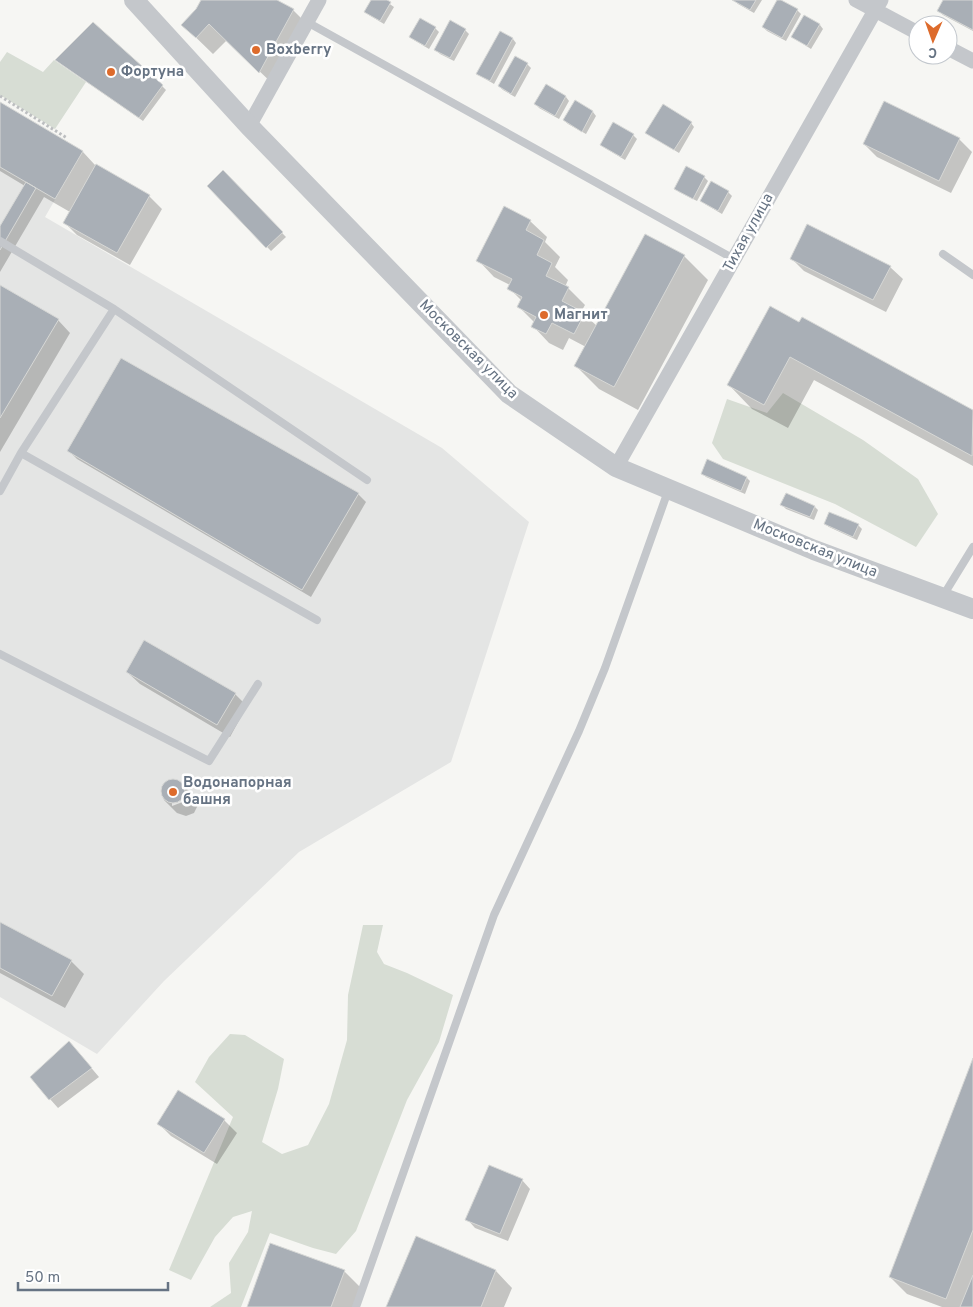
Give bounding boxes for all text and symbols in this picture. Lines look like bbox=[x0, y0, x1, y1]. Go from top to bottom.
north arrow bbox=[908, 15, 958, 65]
place label: Boxberry bbox=[266, 41, 332, 60]
text: С bbox=[928, 43, 937, 60]
marker: Boxberry bbox=[250, 44, 262, 56]
place label: Фортуна bbox=[121, 63, 184, 82]
marker: Фортуна bbox=[105, 66, 117, 78]
street label: Тихая улица bbox=[720, 190, 778, 276]
street label: Московская улица bbox=[414, 296, 522, 404]
place label: Магнит bbox=[554, 306, 607, 325]
marker: Магнит bbox=[538, 309, 550, 321]
street label: Московская улица bbox=[750, 515, 880, 583]
place label: Водонапорная башня bbox=[183, 774, 292, 810]
marker: Водонапорная башня bbox=[167, 786, 179, 798]
scale bar bbox=[18, 1260, 168, 1292]
text: 50 m bbox=[25, 1269, 60, 1288]

